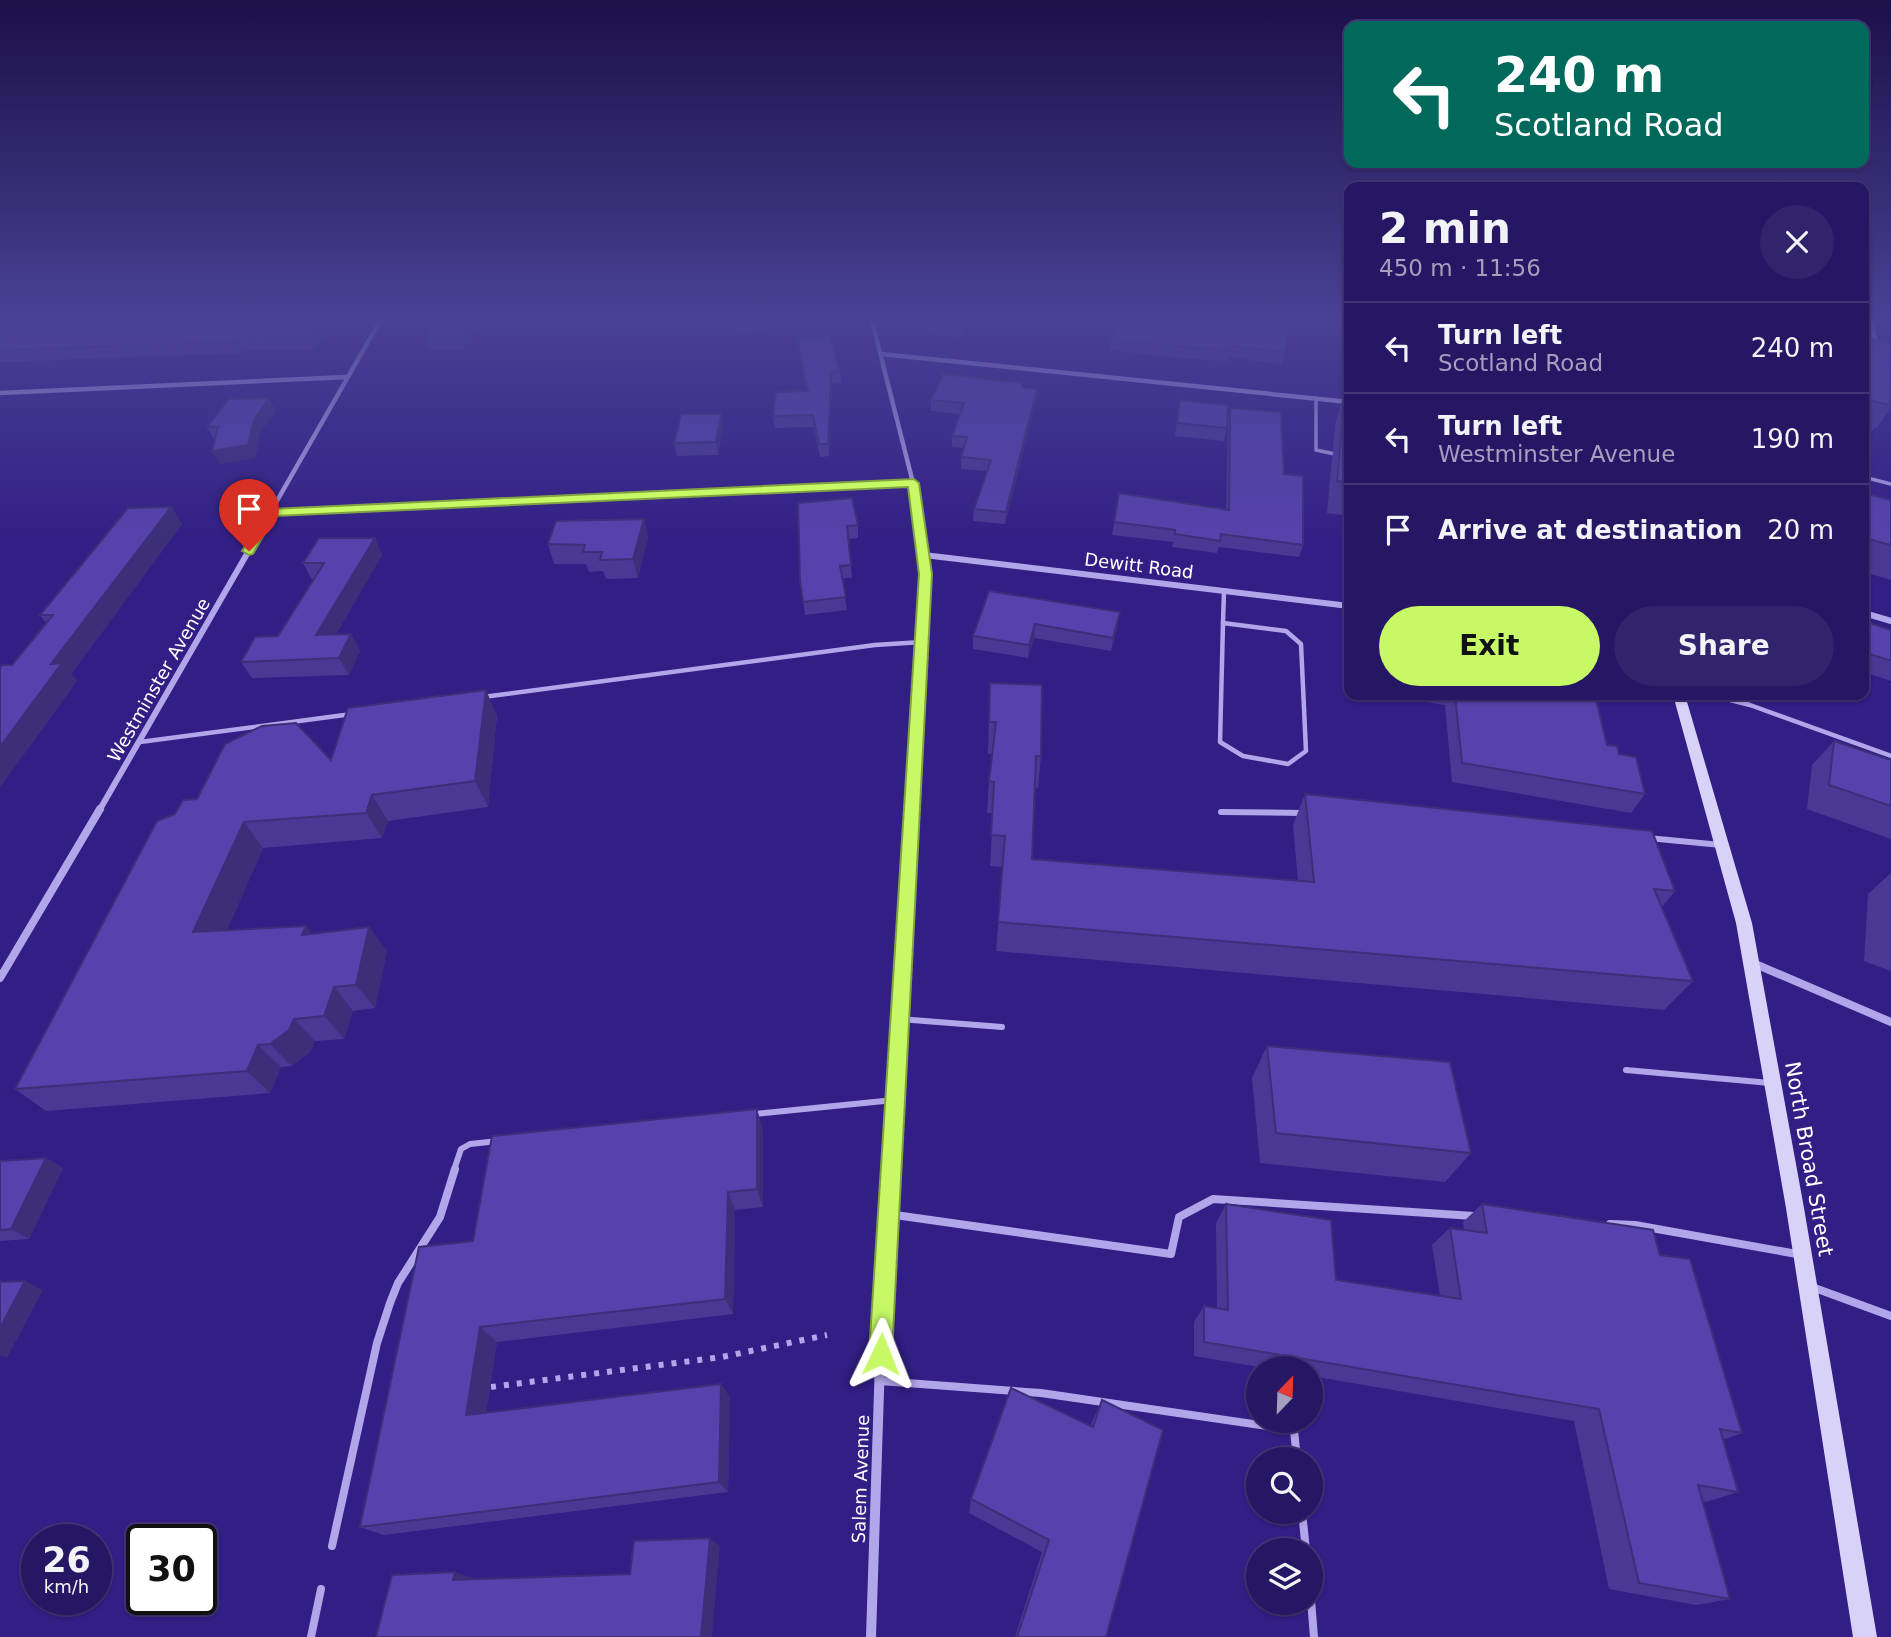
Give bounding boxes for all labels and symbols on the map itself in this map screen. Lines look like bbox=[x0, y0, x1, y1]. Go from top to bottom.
pin bbox=[219, 479, 279, 551]
street label: Dewitt Road bbox=[1083, 548, 1195, 583]
street label: Westminster Avenue bbox=[103, 594, 214, 765]
street label: North Broad Street bbox=[1780, 1060, 1838, 1258]
position arrow bbox=[844, 1317, 918, 1391]
north arrow bbox=[1246, 1356, 1323, 1433]
street label: Salem Avenue bbox=[848, 1414, 873, 1544]
speed limit sign: 30 bbox=[126, 1524, 217, 1615]

